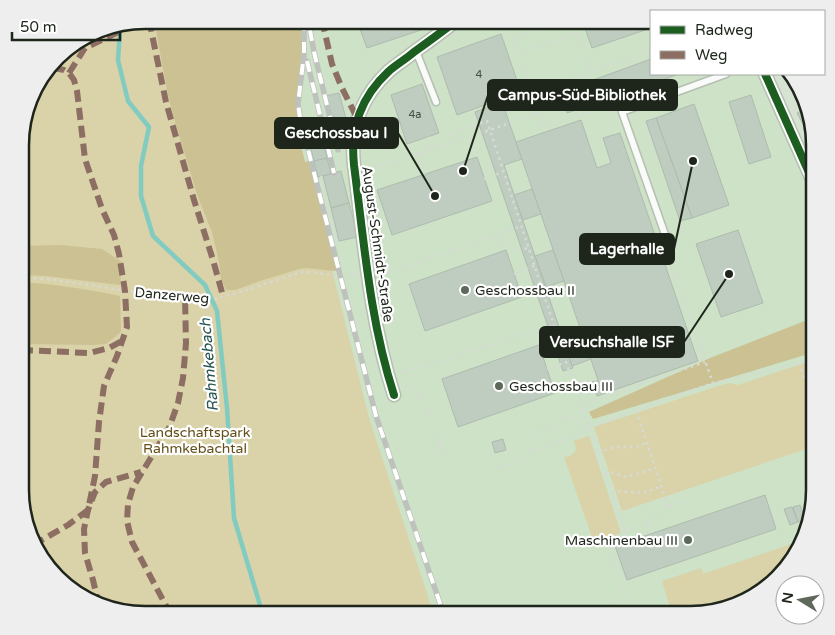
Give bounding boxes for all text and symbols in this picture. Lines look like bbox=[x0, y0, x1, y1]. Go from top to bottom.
scale bar bbox=[12, 10, 120, 42]
legend bbox=[650, 10, 825, 75]
text: 50 m bbox=[20, 18, 57, 36]
text: Radweg bbox=[695, 21, 753, 39]
text: Weg bbox=[695, 46, 727, 64]
house number: 4 bbox=[476, 68, 483, 81]
callout: Campus-Süd-Bibliothek bbox=[488, 80, 677, 110]
text: Campus-Süd-Bibliothek bbox=[498, 86, 666, 105]
house number: 4a bbox=[408, 108, 422, 121]
callout: Geschossbau I bbox=[275, 118, 398, 148]
text: Geschossbau I bbox=[285, 124, 387, 142]
street label: August-Schmidt-Straße bbox=[358, 165, 397, 323]
callout: Lagerhalle bbox=[580, 234, 674, 264]
text: Lagerhalle bbox=[590, 240, 665, 259]
place label: Geschossbau II bbox=[475, 282, 575, 299]
street label: Danzerweg bbox=[134, 284, 210, 307]
marker: Geschossbau II bbox=[459, 284, 471, 296]
water label: Rahmkebach bbox=[196, 317, 222, 412]
callout: Versuchshalle ISF bbox=[540, 327, 684, 357]
text: Versuchshalle ISF bbox=[550, 333, 674, 351]
place label: Geschossbau III bbox=[509, 378, 613, 395]
marker: Geschossbau III bbox=[493, 380, 505, 392]
park label: Landschaftspark Rahmkebachtal bbox=[140, 424, 251, 457]
place label: Maschinenbau III bbox=[565, 532, 678, 549]
marker: Maschinenbau III bbox=[682, 534, 694, 546]
north arrow bbox=[775, 575, 825, 625]
text: N bbox=[778, 591, 797, 605]

